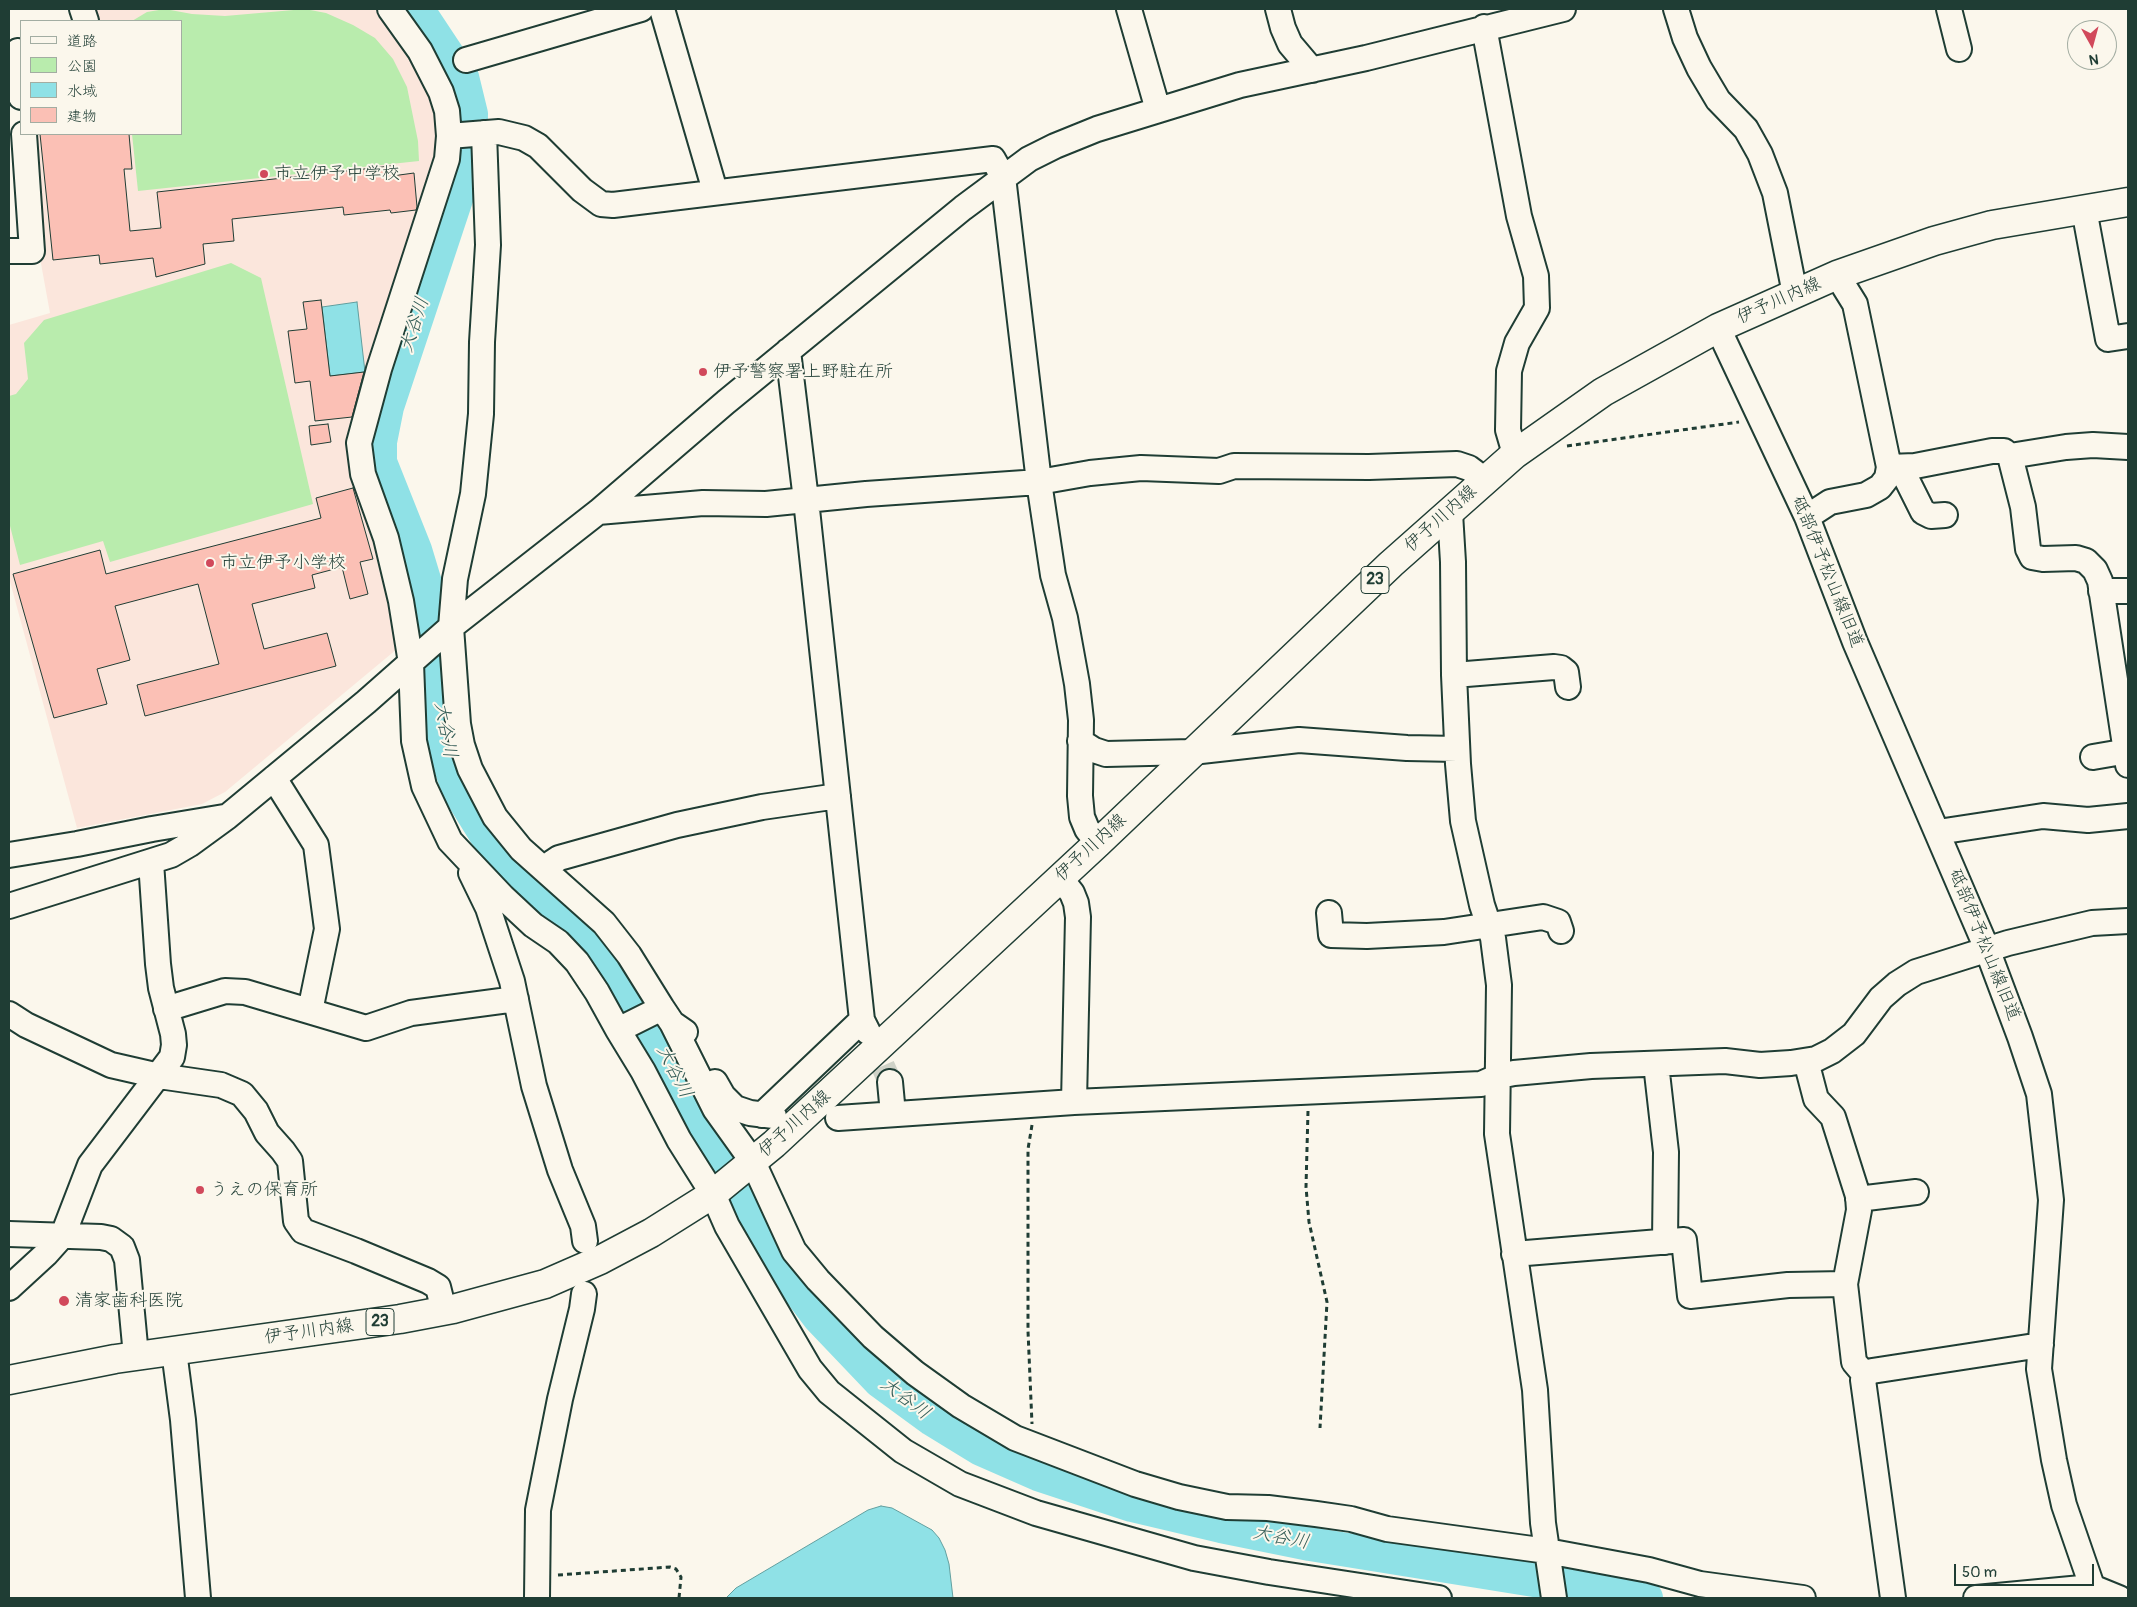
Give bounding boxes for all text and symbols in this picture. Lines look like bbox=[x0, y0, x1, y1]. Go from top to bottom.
legend bbox=[20, 20, 182, 135]
north arrow bbox=[2067, 20, 2117, 70]
text: 道路 bbox=[67, 32, 97, 51]
text: N bbox=[2088, 50, 2100, 68]
text: 公園 bbox=[67, 57, 97, 76]
text: 水域 bbox=[67, 82, 97, 101]
text: 建物 bbox=[67, 107, 97, 126]
place label: 市立伊予中学校 bbox=[274, 163, 400, 185]
marker: 市立伊予中学校 bbox=[258, 168, 270, 180]
street label: 伊予川内線 bbox=[1733, 273, 1825, 329]
water label: 大谷川 bbox=[395, 294, 435, 356]
place label: 伊予警察署上野駐在所 bbox=[713, 361, 893, 383]
marker: 伊予警察署上野駐在所 bbox=[697, 366, 709, 378]
street label: 伊予川内線 bbox=[1400, 481, 1482, 557]
street label: 砥部伊予松山線旧道 bbox=[1787, 493, 1867, 651]
place label: 市立伊予小学校 bbox=[220, 552, 346, 574]
marker: 市立伊予小学校 bbox=[204, 557, 216, 569]
road number: 23 bbox=[1361, 566, 1389, 594]
water label: 大谷川 bbox=[429, 700, 461, 760]
street label: 伊予川内線 bbox=[1051, 809, 1131, 887]
street label: 砥部伊予松山線旧道 bbox=[1944, 866, 2024, 1024]
water label: 大谷川 bbox=[651, 1041, 697, 1103]
street label: 伊予川内線 bbox=[754, 1086, 836, 1162]
place label: うえの保育所 bbox=[210, 1179, 318, 1201]
marker: うえの保育所 bbox=[194, 1184, 206, 1196]
place label: 清家歯科医院 bbox=[75, 1290, 183, 1312]
marker: 清家歯科医院 bbox=[57, 1294, 71, 1308]
road number: 23 bbox=[366, 1308, 394, 1335]
street label: 伊予川内線 bbox=[263, 1315, 355, 1349]
water label: 大谷川 bbox=[875, 1373, 935, 1425]
water label: 大谷川 bbox=[1251, 1521, 1311, 1555]
scale bar bbox=[1957, 1554, 2097, 1586]
text: 50 m bbox=[1962, 1563, 1997, 1582]

